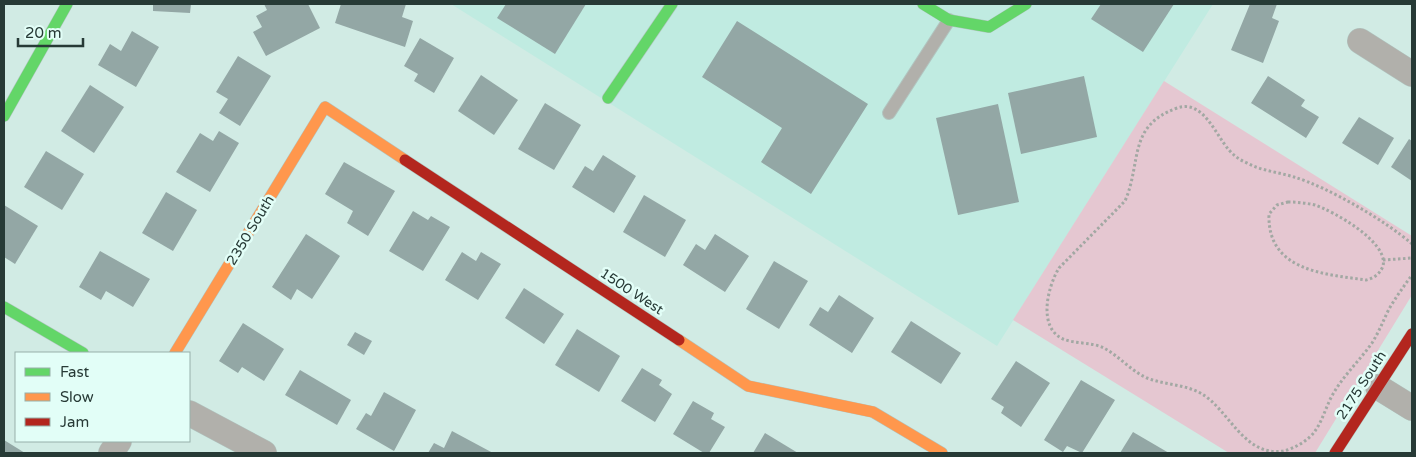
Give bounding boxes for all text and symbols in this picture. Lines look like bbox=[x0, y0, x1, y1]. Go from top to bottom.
scale bar bbox=[18, 15, 82, 47]
text: 20 m bbox=[25, 24, 62, 42]
street label: 2350 South bbox=[223, 192, 278, 268]
street label: 1500 West bbox=[597, 265, 667, 319]
street label: 2175 South bbox=[1333, 348, 1390, 423]
legend bbox=[15, 352, 190, 442]
text: Fast bbox=[60, 363, 90, 381]
text: Slow bbox=[60, 388, 94, 406]
text: Jam bbox=[60, 413, 89, 431]

